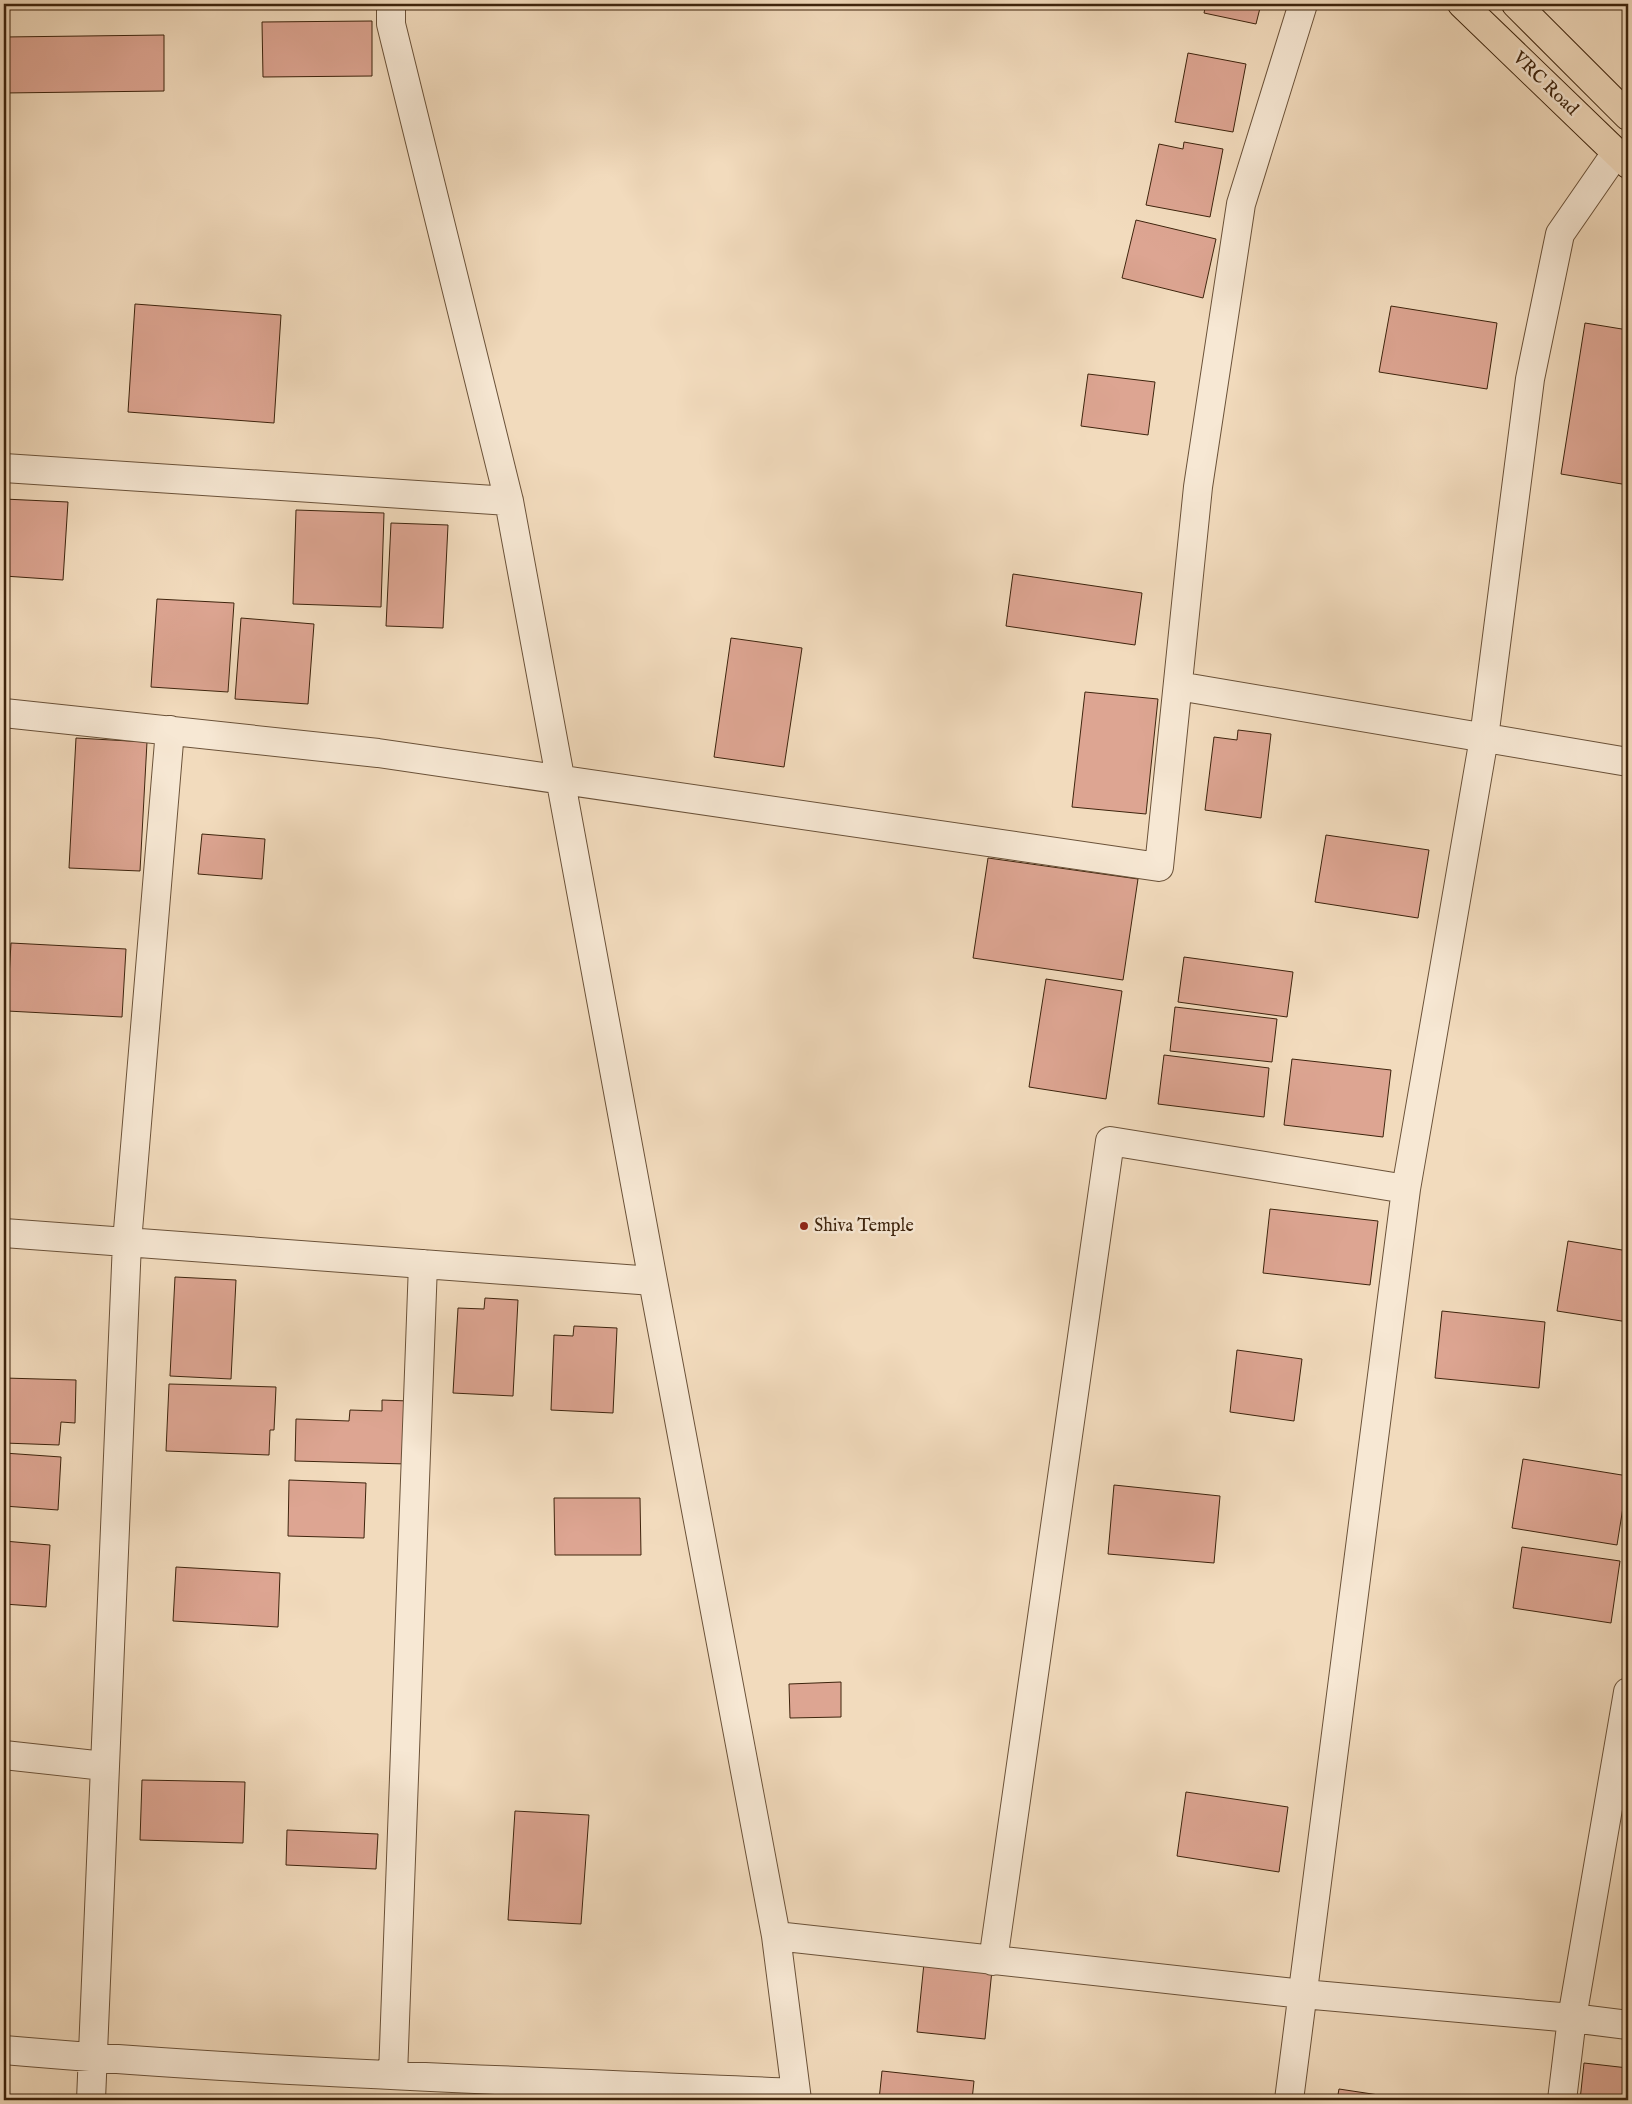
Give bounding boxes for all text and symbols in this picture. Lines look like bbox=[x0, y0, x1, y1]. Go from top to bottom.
street label: VRC Road bbox=[1507, 46, 1583, 121]
place label: Shiva Temple bbox=[814, 1215, 914, 1238]
marker: Shiva Temple bbox=[798, 1220, 810, 1232]

